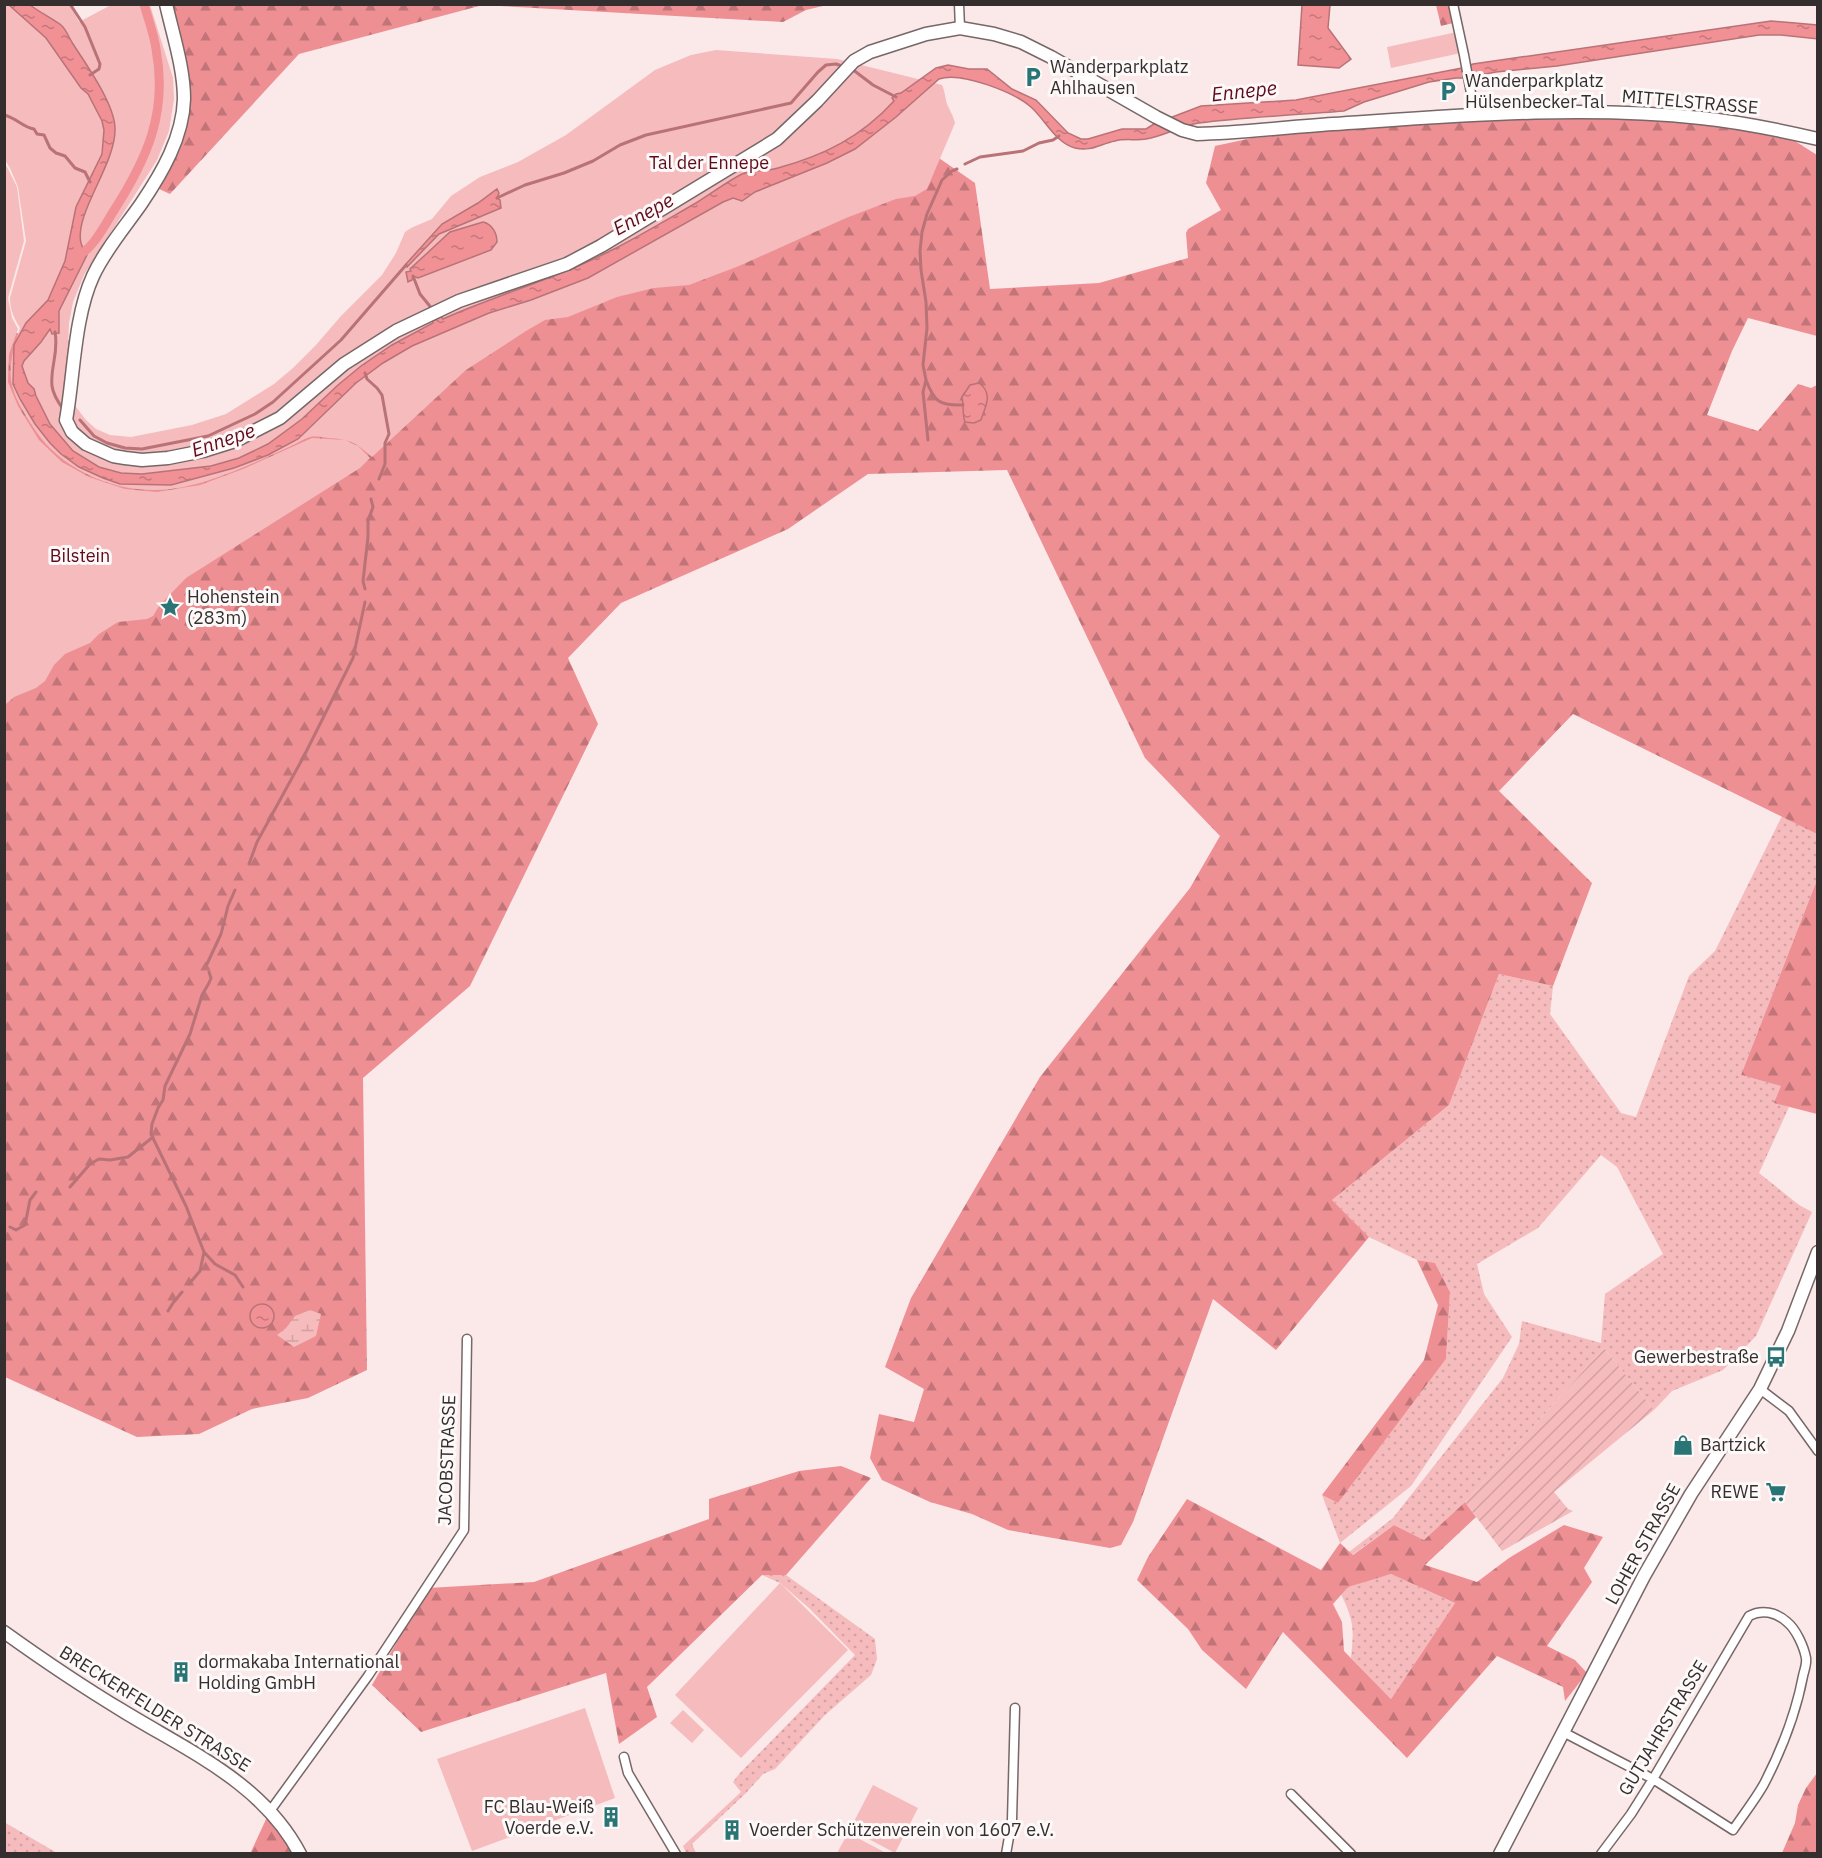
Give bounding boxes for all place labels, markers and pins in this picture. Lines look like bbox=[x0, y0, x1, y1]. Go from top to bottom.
place label: Wanderparkplatz Ahlhausen bbox=[1050, 55, 1188, 99]
parking icon: Wanderparkplatz Ahlhausen bbox=[1021, 65, 1045, 89]
place label: Wanderparkplatz Hülsenbecker Tal bbox=[1465, 69, 1605, 113]
parking icon: Wanderparkplatz Hülsenbecker Tal bbox=[1436, 79, 1460, 103]
place label: Hohenstein (283m) bbox=[187, 585, 280, 629]
place icon: Hohenstein (283m) bbox=[158, 595, 182, 619]
place label: Gewerbestraße bbox=[1634, 1345, 1759, 1368]
bus stop icon: Gewerbestraße bbox=[1764, 1345, 1788, 1369]
shop icon: Bartzick bbox=[1671, 1433, 1695, 1457]
place label: Bartzick bbox=[1700, 1433, 1766, 1456]
place label: REWE bbox=[1710, 1480, 1759, 1503]
supermarket icon: REWE bbox=[1764, 1480, 1788, 1504]
place label: dormakaba International Holding GmbH bbox=[198, 1650, 399, 1694]
building icon: dormakaba International Holding GmbH bbox=[169, 1660, 193, 1684]
place label: FC Blau-Weiß Voerde e.V. bbox=[484, 1795, 594, 1839]
building icon: FC Blau-Weiß Voerde e.V. bbox=[599, 1805, 623, 1829]
building icon: Voerder Schützenverein von 1607 e.V. bbox=[720, 1818, 744, 1842]
place label: Voerder Schützenverein von 1607 e.V. bbox=[749, 1818, 1054, 1841]

